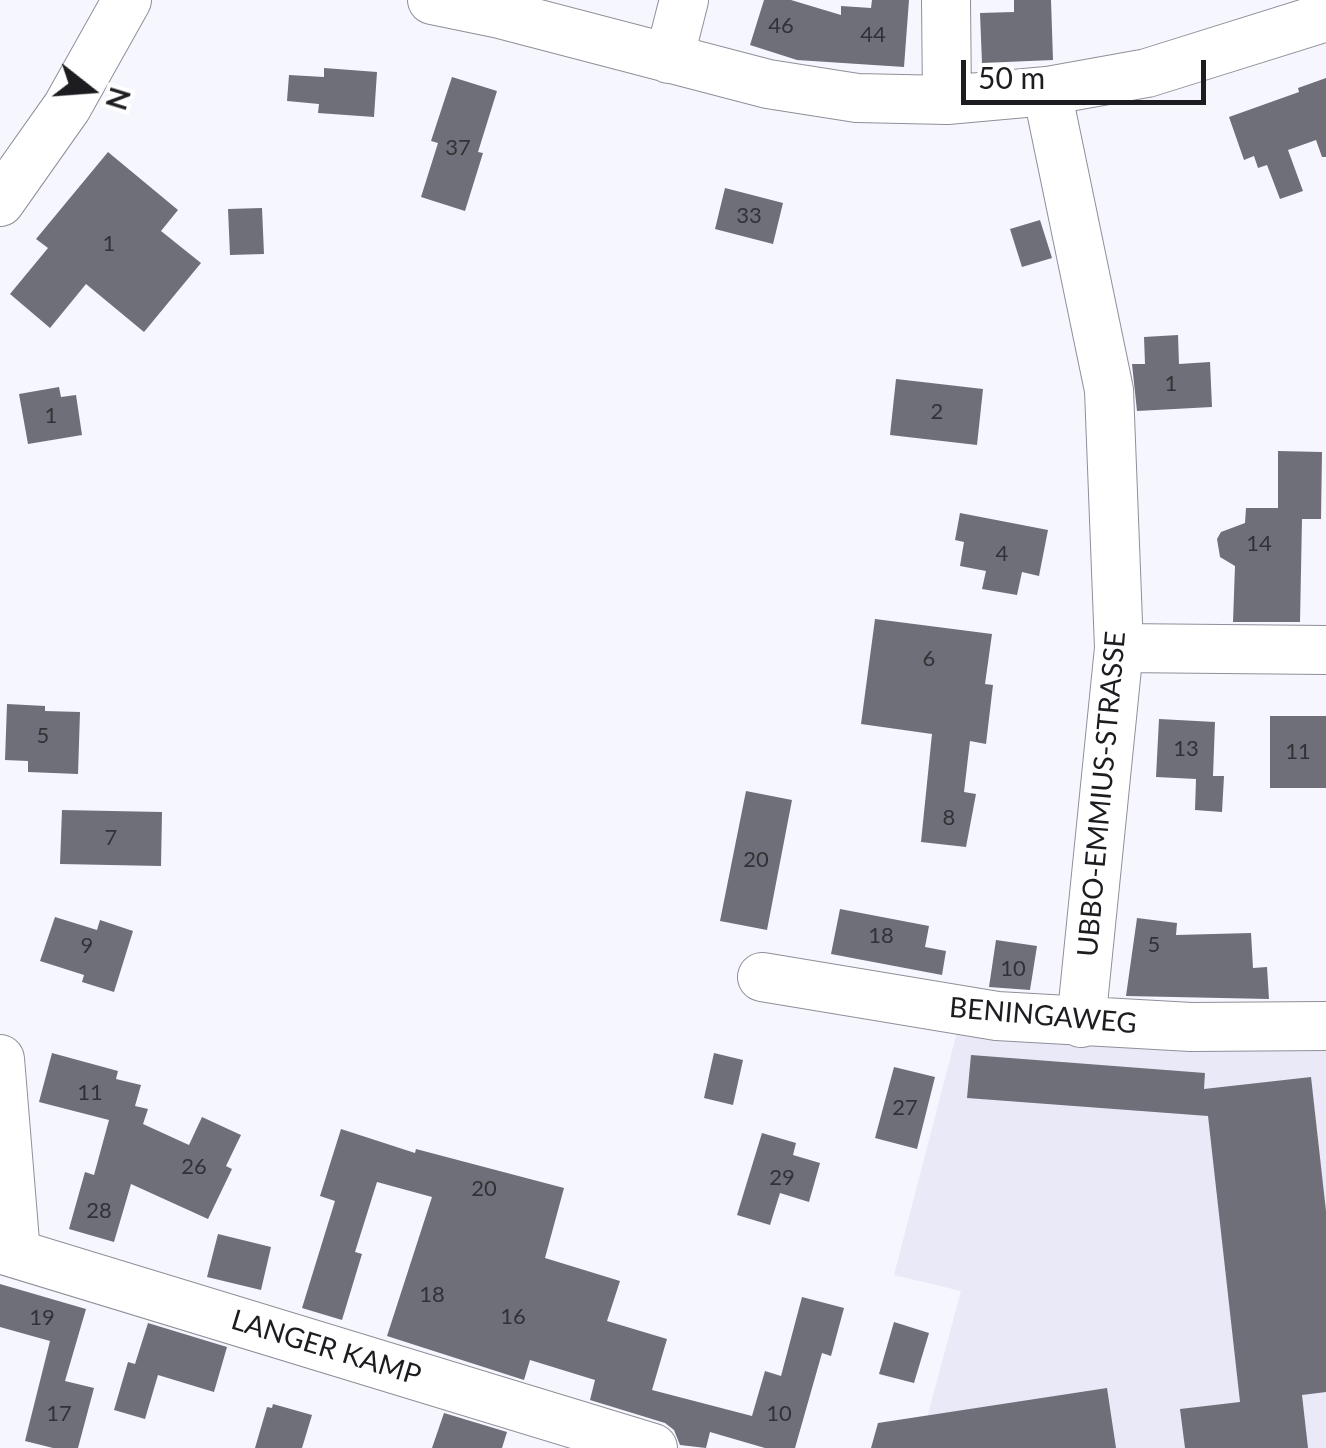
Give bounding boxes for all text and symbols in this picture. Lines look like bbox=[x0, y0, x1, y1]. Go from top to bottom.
house number: 46 bbox=[768, 13, 794, 39]
house number: 44 bbox=[860, 22, 886, 48]
north arrow bbox=[40, 40, 140, 140]
scale bar bbox=[966, 40, 1211, 102]
text: 50 m bbox=[978, 59, 1045, 95]
text: N bbox=[99, 83, 138, 114]
house number: 37 bbox=[445, 135, 471, 161]
house number: 33 bbox=[736, 203, 762, 229]
house number: 1 bbox=[103, 231, 115, 257]
house number: 1 bbox=[1165, 371, 1177, 397]
house number: 2 bbox=[931, 399, 943, 425]
house number: 1 bbox=[45, 403, 57, 429]
house number: 14 bbox=[1246, 531, 1272, 557]
house number: 4 bbox=[996, 541, 1008, 567]
street label: UBBO-EMMIUS-STRASSE bbox=[1071, 630, 1133, 958]
house number: 6 bbox=[923, 646, 935, 672]
house number: 5 bbox=[37, 723, 49, 749]
house number: 13 bbox=[1173, 736, 1199, 762]
house number: 11 bbox=[1285, 739, 1311, 765]
house number: 8 bbox=[943, 805, 955, 831]
house number: 7 bbox=[105, 825, 117, 851]
house number: 20 bbox=[743, 847, 769, 873]
house number: 18 bbox=[868, 923, 894, 949]
house number: 5 bbox=[1148, 932, 1160, 958]
house number: 9 bbox=[81, 933, 93, 959]
house number: 10 bbox=[1000, 956, 1026, 982]
street label: BENINGAWEG bbox=[948, 991, 1138, 1041]
house number: 11 bbox=[77, 1080, 103, 1106]
house number: 27 bbox=[892, 1095, 918, 1121]
house number: 26 bbox=[181, 1154, 207, 1180]
house number: 29 bbox=[769, 1165, 795, 1191]
house number: 20 bbox=[471, 1176, 497, 1202]
house number: 28 bbox=[86, 1198, 112, 1224]
house number: 18 bbox=[419, 1282, 445, 1308]
street label: LANGER KAMP bbox=[227, 1303, 425, 1393]
house number: 16 bbox=[500, 1304, 526, 1330]
house number: 19 bbox=[29, 1305, 55, 1331]
house number: 17 bbox=[46, 1401, 72, 1427]
house number: 10 bbox=[766, 1401, 792, 1427]

